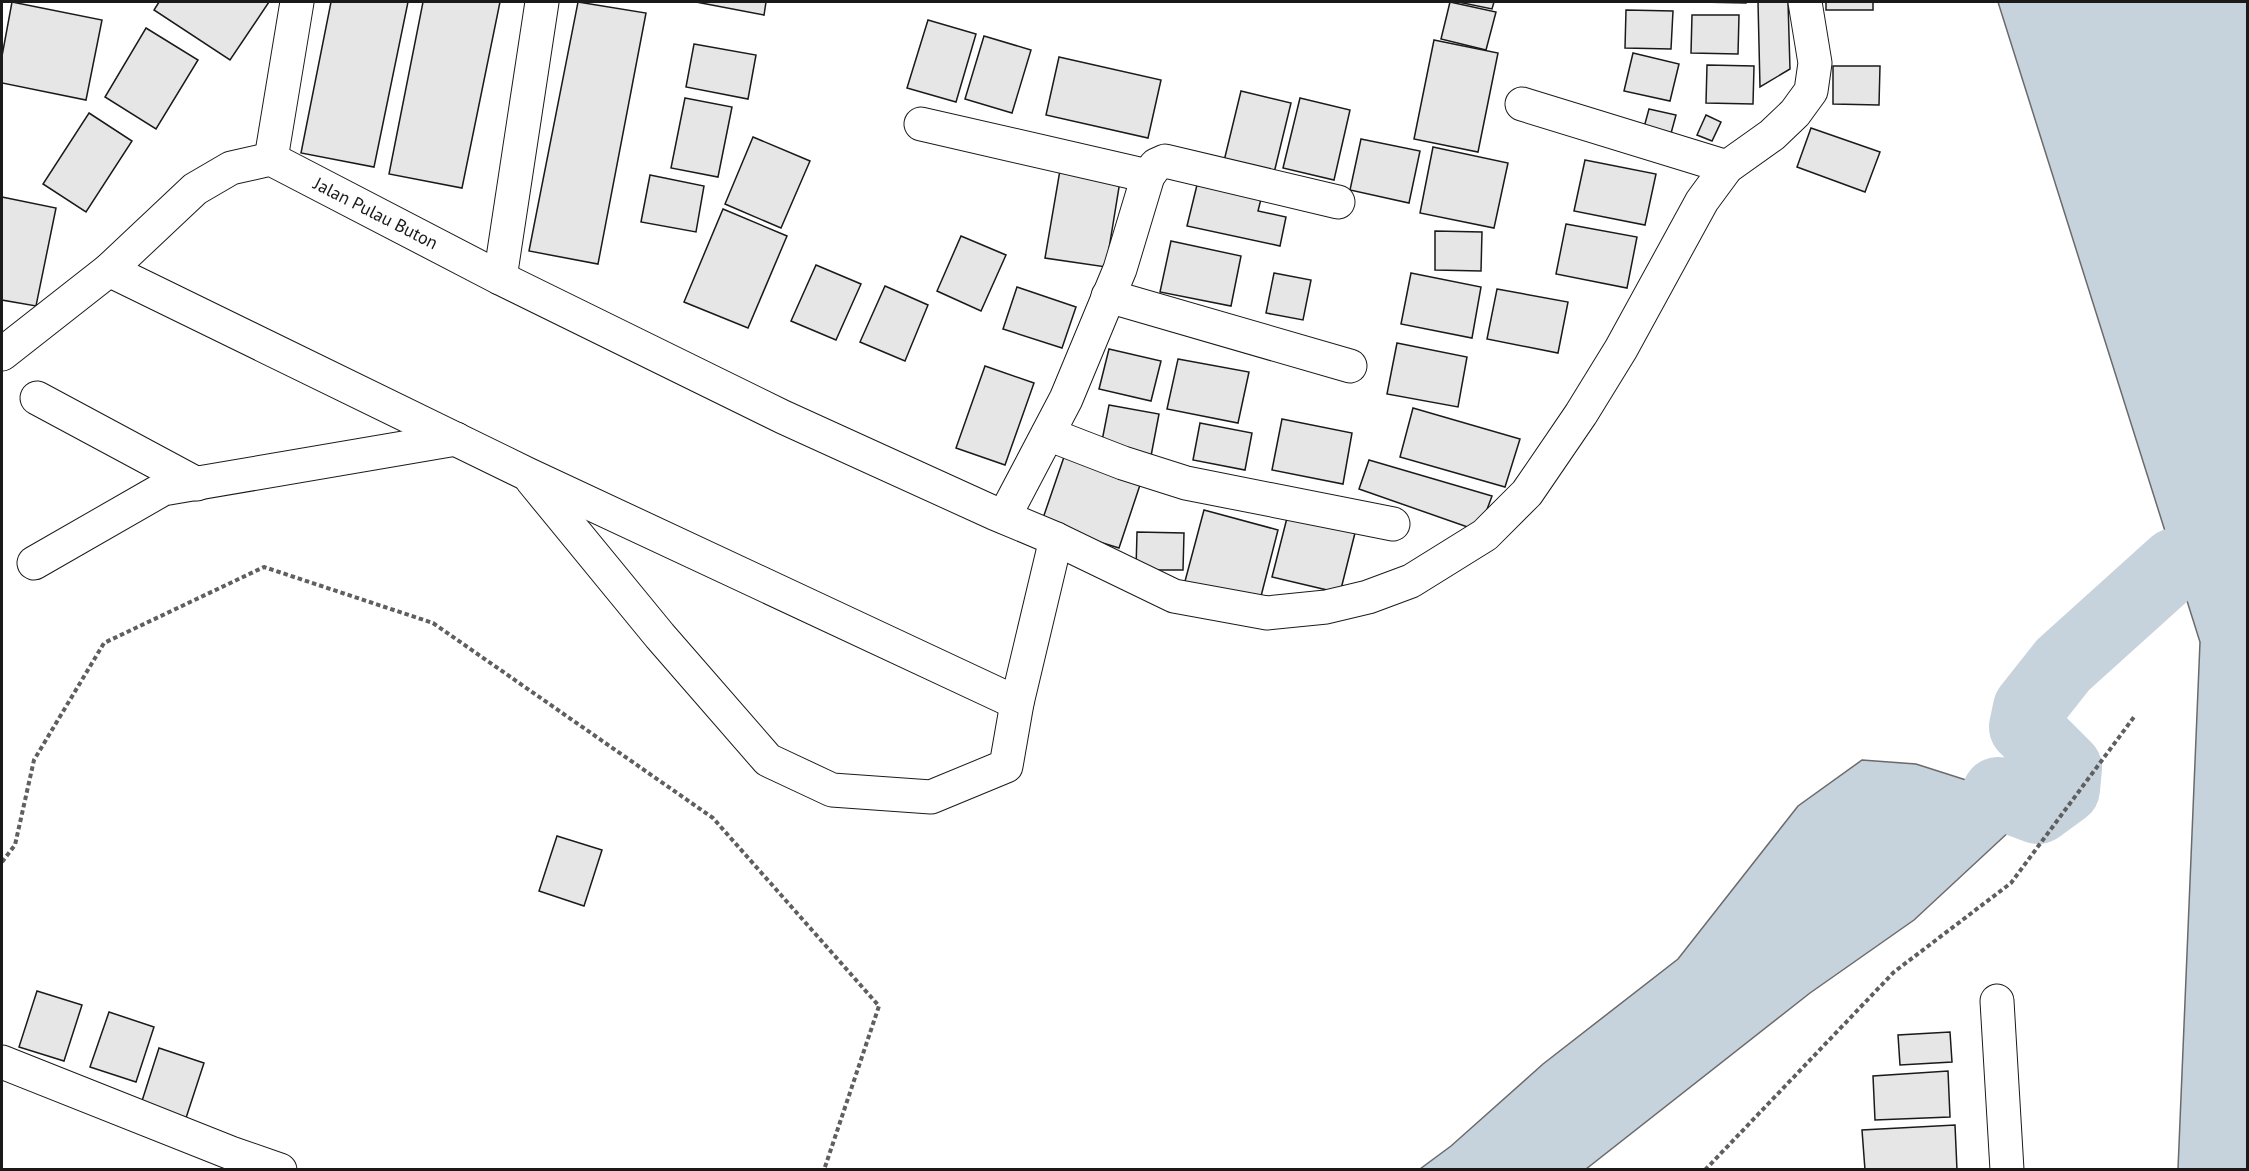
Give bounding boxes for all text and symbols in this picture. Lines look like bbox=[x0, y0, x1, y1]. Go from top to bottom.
street label: Jalan Pulau Buton bbox=[309, 171, 442, 254]

